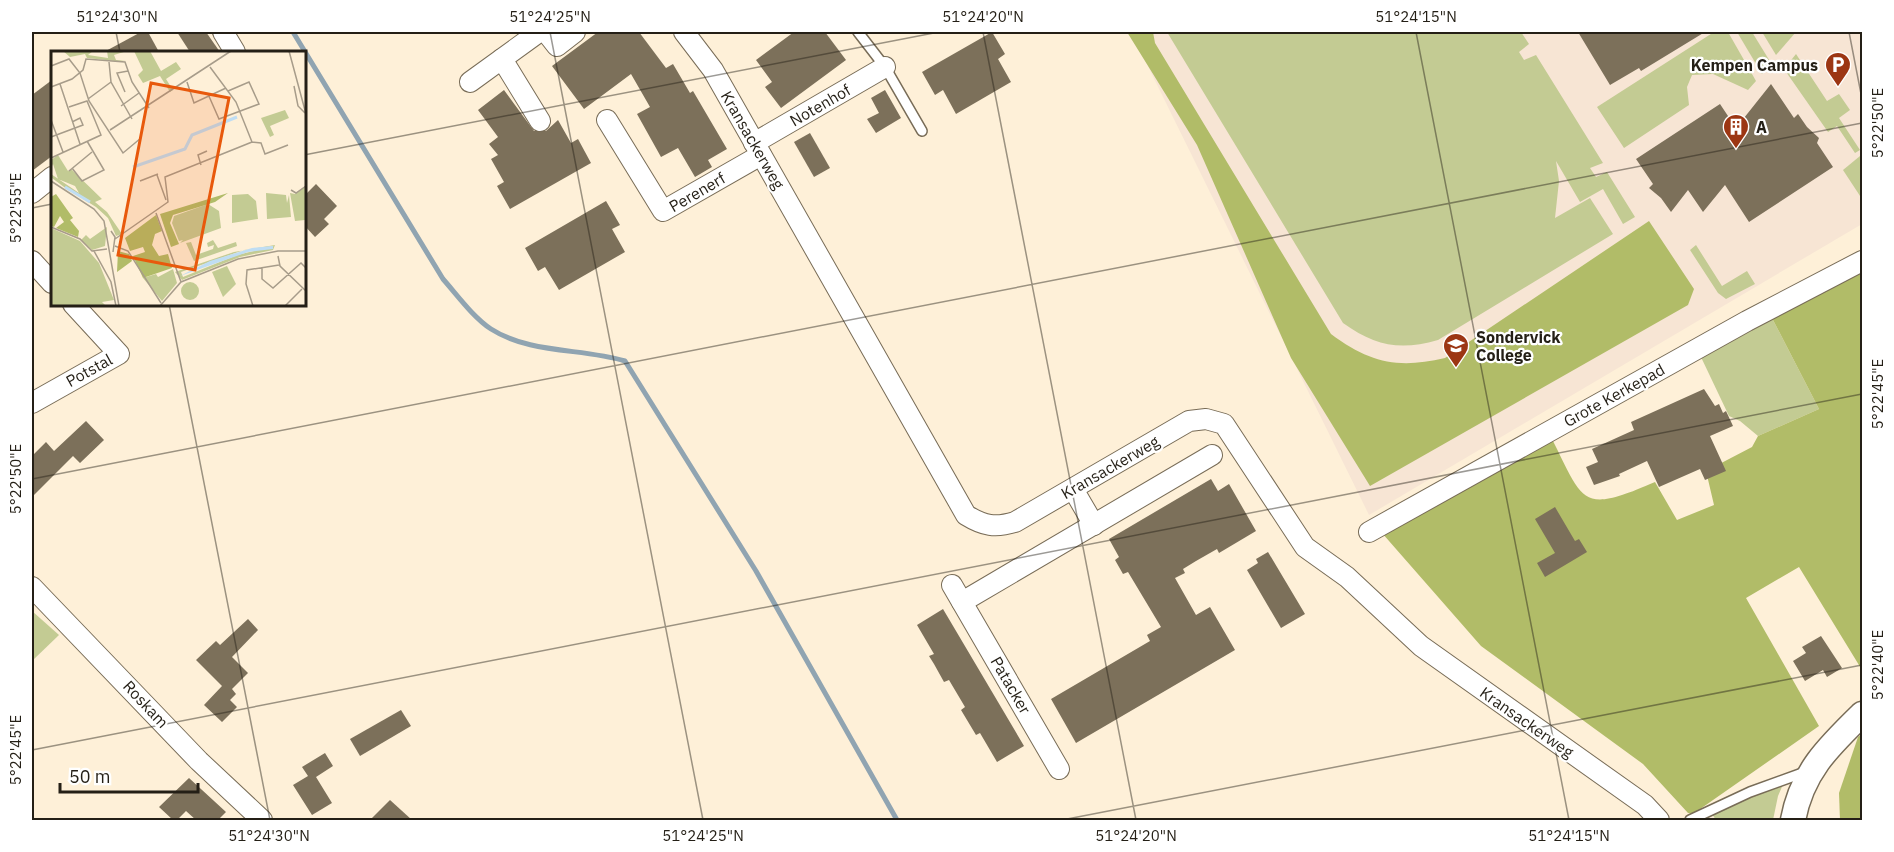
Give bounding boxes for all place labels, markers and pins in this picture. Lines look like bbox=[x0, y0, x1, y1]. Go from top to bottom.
parking icon: Kempen Campus bbox=[1823, 50, 1853, 88]
place label: Kempen Campus bbox=[1691, 55, 1818, 75]
building icon: A bbox=[1721, 112, 1751, 150]
place label: A bbox=[1756, 117, 1767, 137]
place label: Sondervick College bbox=[1476, 327, 1561, 365]
school or university icon: Sondervick College bbox=[1441, 331, 1471, 369]

